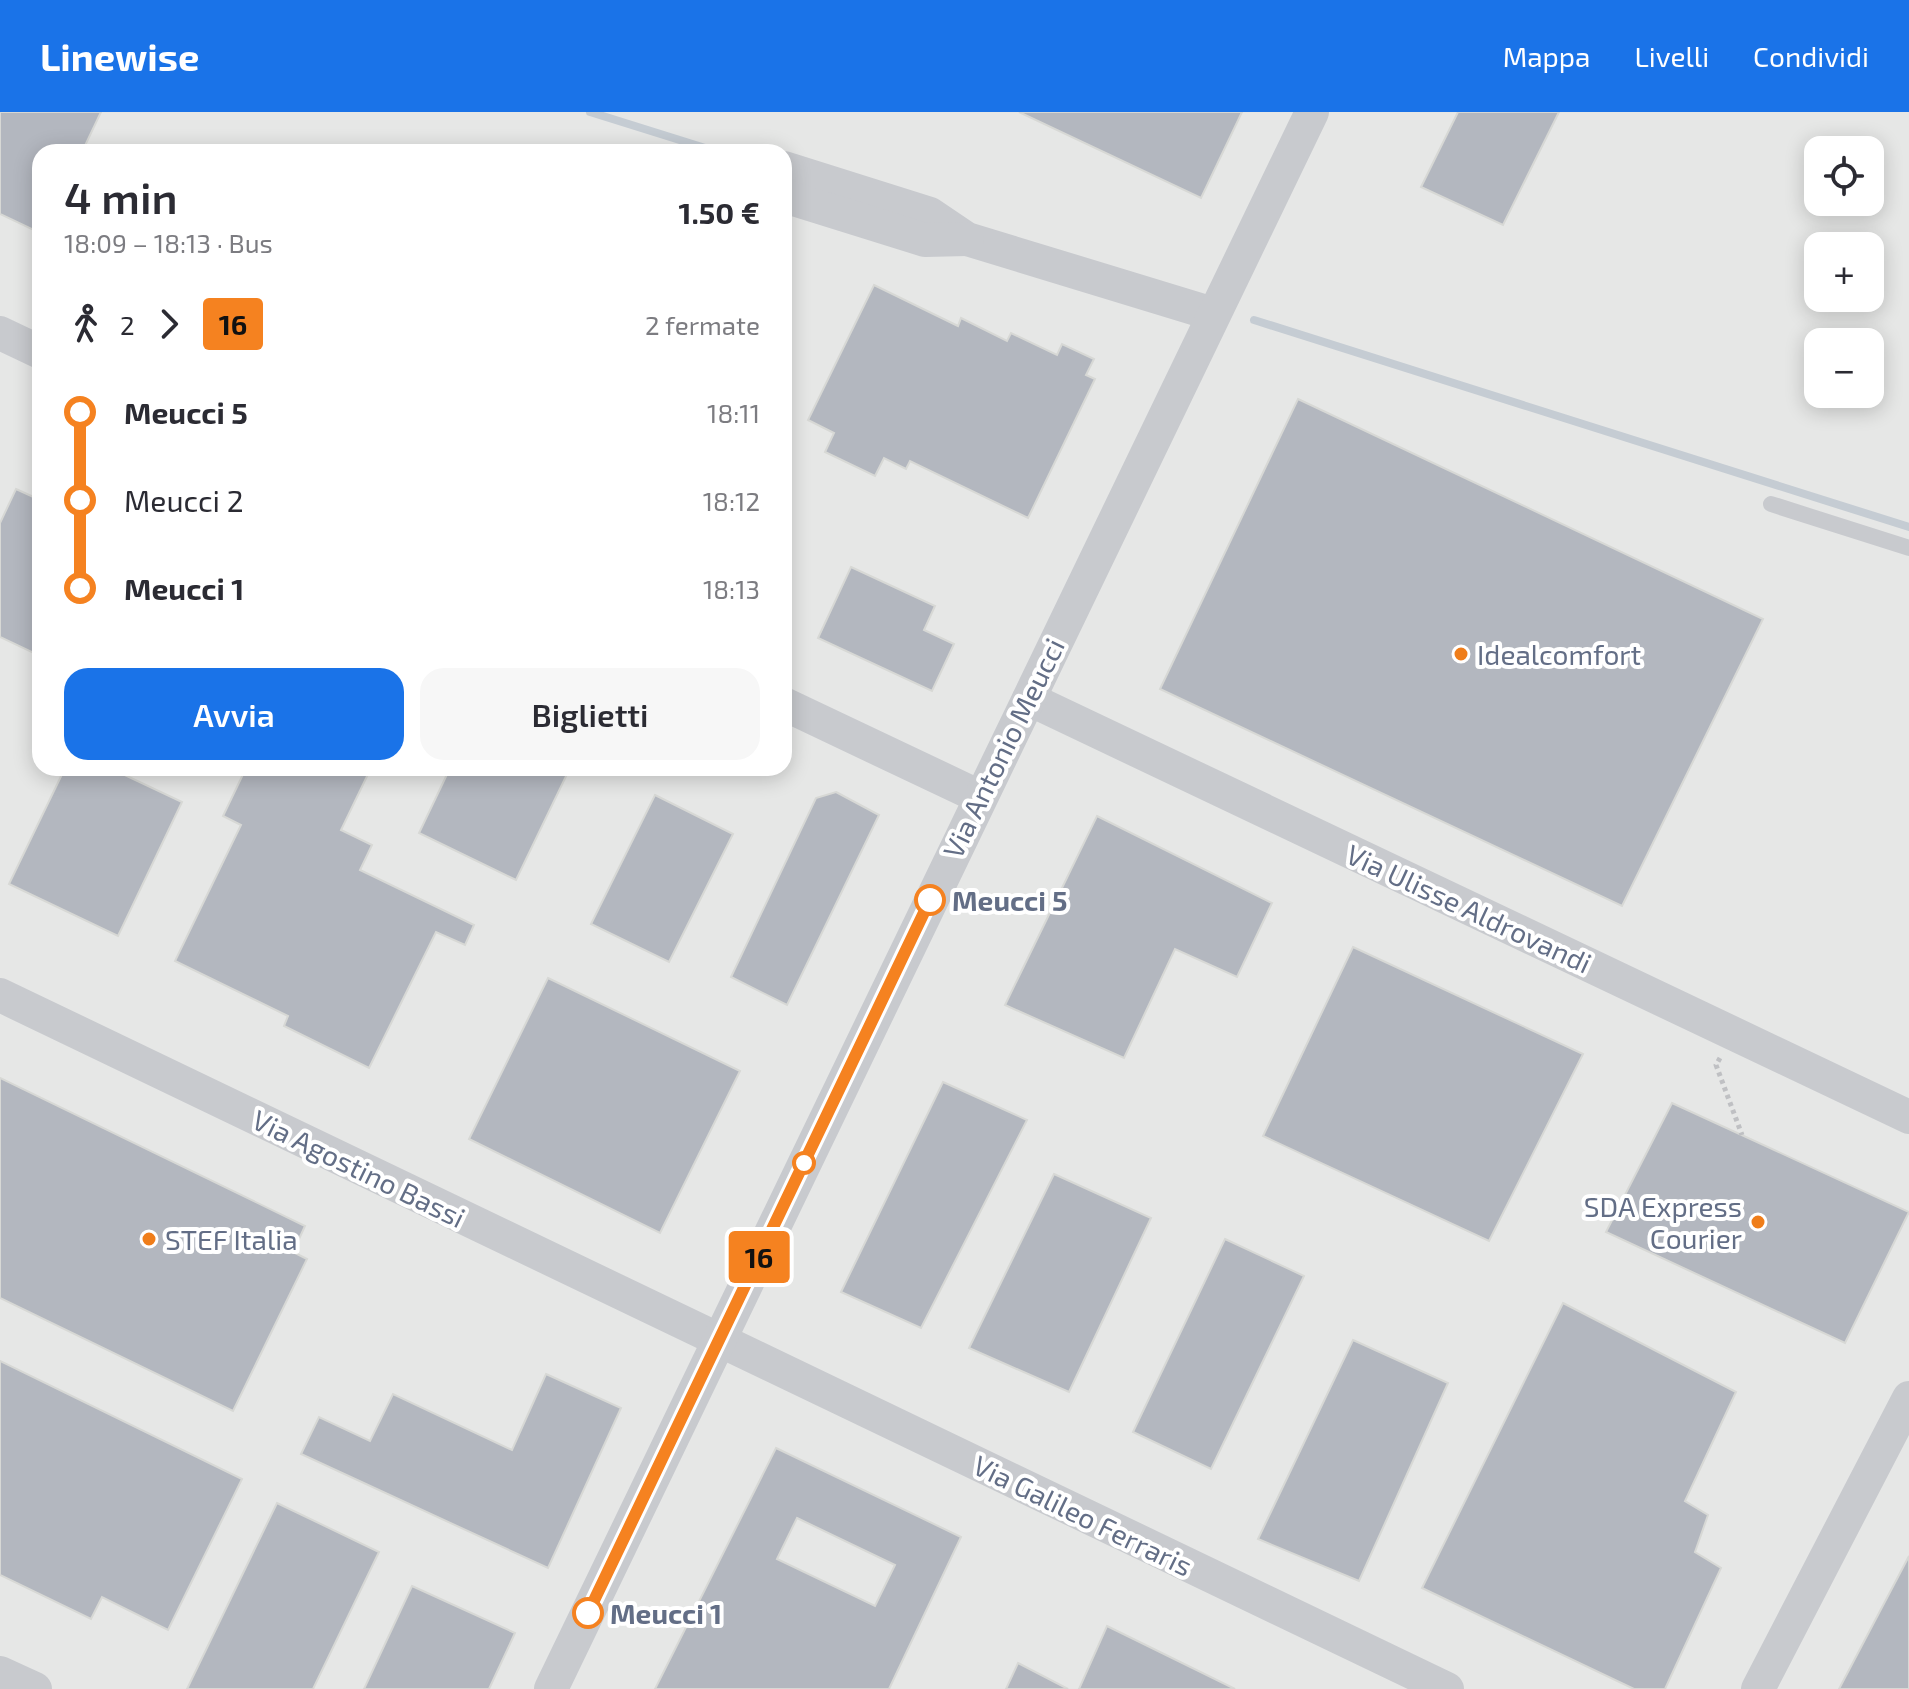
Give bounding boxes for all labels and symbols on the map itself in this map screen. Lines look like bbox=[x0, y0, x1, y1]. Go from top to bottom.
street label: Via Antonio Meucci bbox=[935, 633, 1071, 863]
place label: Idealcomfort bbox=[1477, 637, 1641, 671]
marker: Idealcomfort bbox=[1452, 645, 1470, 663]
street label: Via Ulisse Aldrovandi bbox=[1341, 836, 1597, 980]
place label: Meucci 5 bbox=[952, 883, 1068, 917]
marker: Meucci 5 bbox=[915, 885, 945, 915]
street label: Via Agostino Bassi bbox=[247, 1102, 471, 1234]
unlabelled marker bbox=[793, 1152, 815, 1174]
place label: SDA Express Courier bbox=[1584, 1189, 1742, 1255]
marker: SDA Express Courier bbox=[1749, 1213, 1767, 1231]
place label: STEF Italia bbox=[165, 1222, 298, 1256]
marker: STEF Italia bbox=[140, 1230, 158, 1248]
line badge: 16 bbox=[723, 1231, 795, 1283]
street label: Via Galileo Ferraris bbox=[968, 1447, 1198, 1583]
place label: Meucci 1 bbox=[610, 1596, 722, 1630]
marker: Meucci 1 bbox=[573, 1598, 603, 1628]

